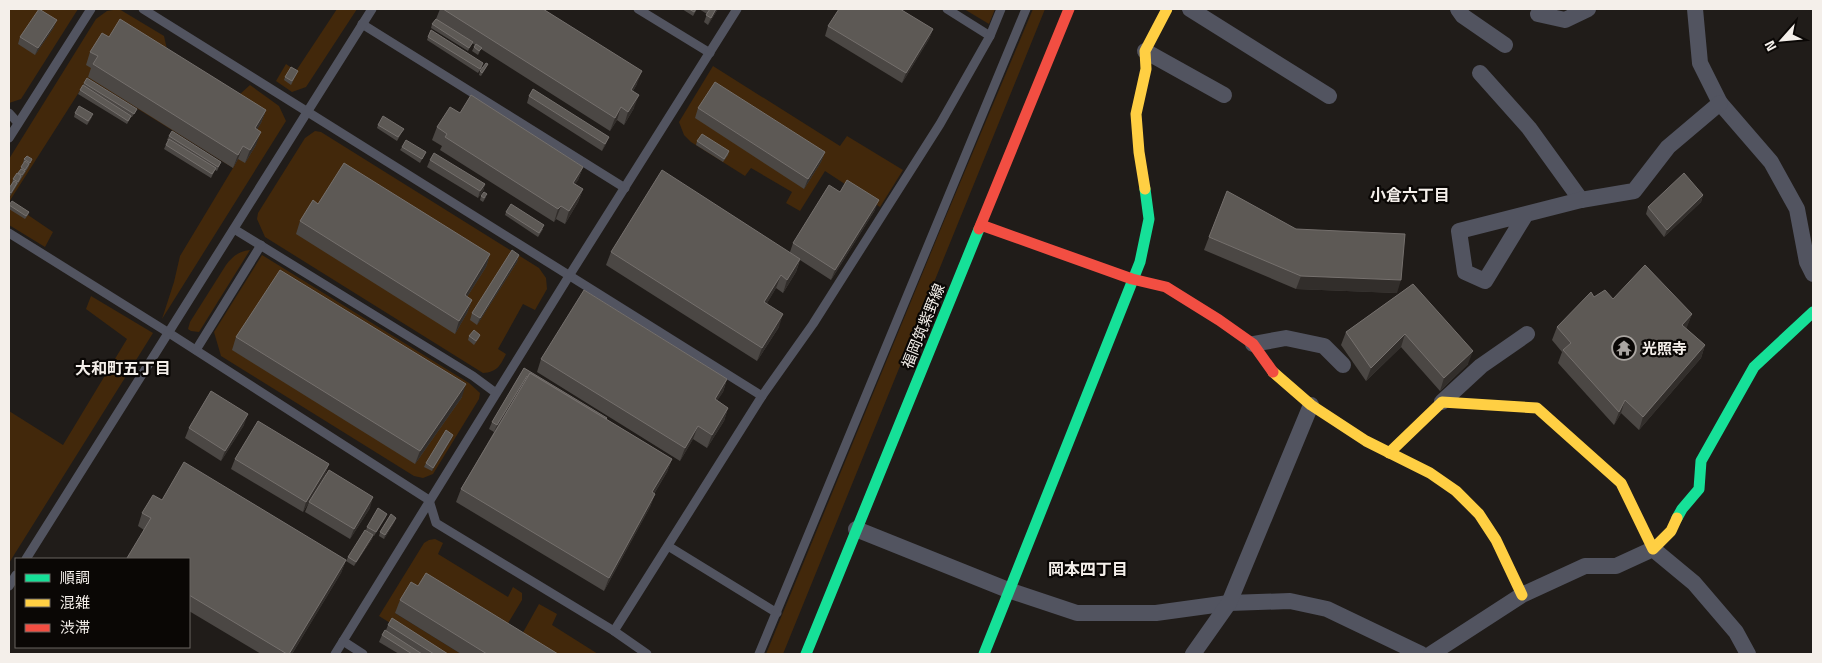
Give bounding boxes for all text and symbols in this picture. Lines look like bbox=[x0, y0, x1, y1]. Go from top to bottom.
north arrow bbox=[1757, 15, 1807, 65]
text: N bbox=[1758, 37, 1782, 55]
district label: 小倉六丁目 bbox=[1370, 183, 1450, 207]
street label: 福岡筑紫野線 bbox=[895, 280, 951, 372]
temple icon: 光照寺 bbox=[1611, 335, 1637, 361]
place label: 光照寺 bbox=[1642, 337, 1687, 360]
district label: 大和町五丁目 bbox=[75, 356, 171, 380]
district label: 岡本四丁目 bbox=[1048, 557, 1128, 581]
legend bbox=[15, 558, 190, 648]
text: 順調 bbox=[60, 566, 90, 589]
text: 混雑 bbox=[60, 591, 90, 614]
text: 渋滞 bbox=[60, 616, 90, 639]

